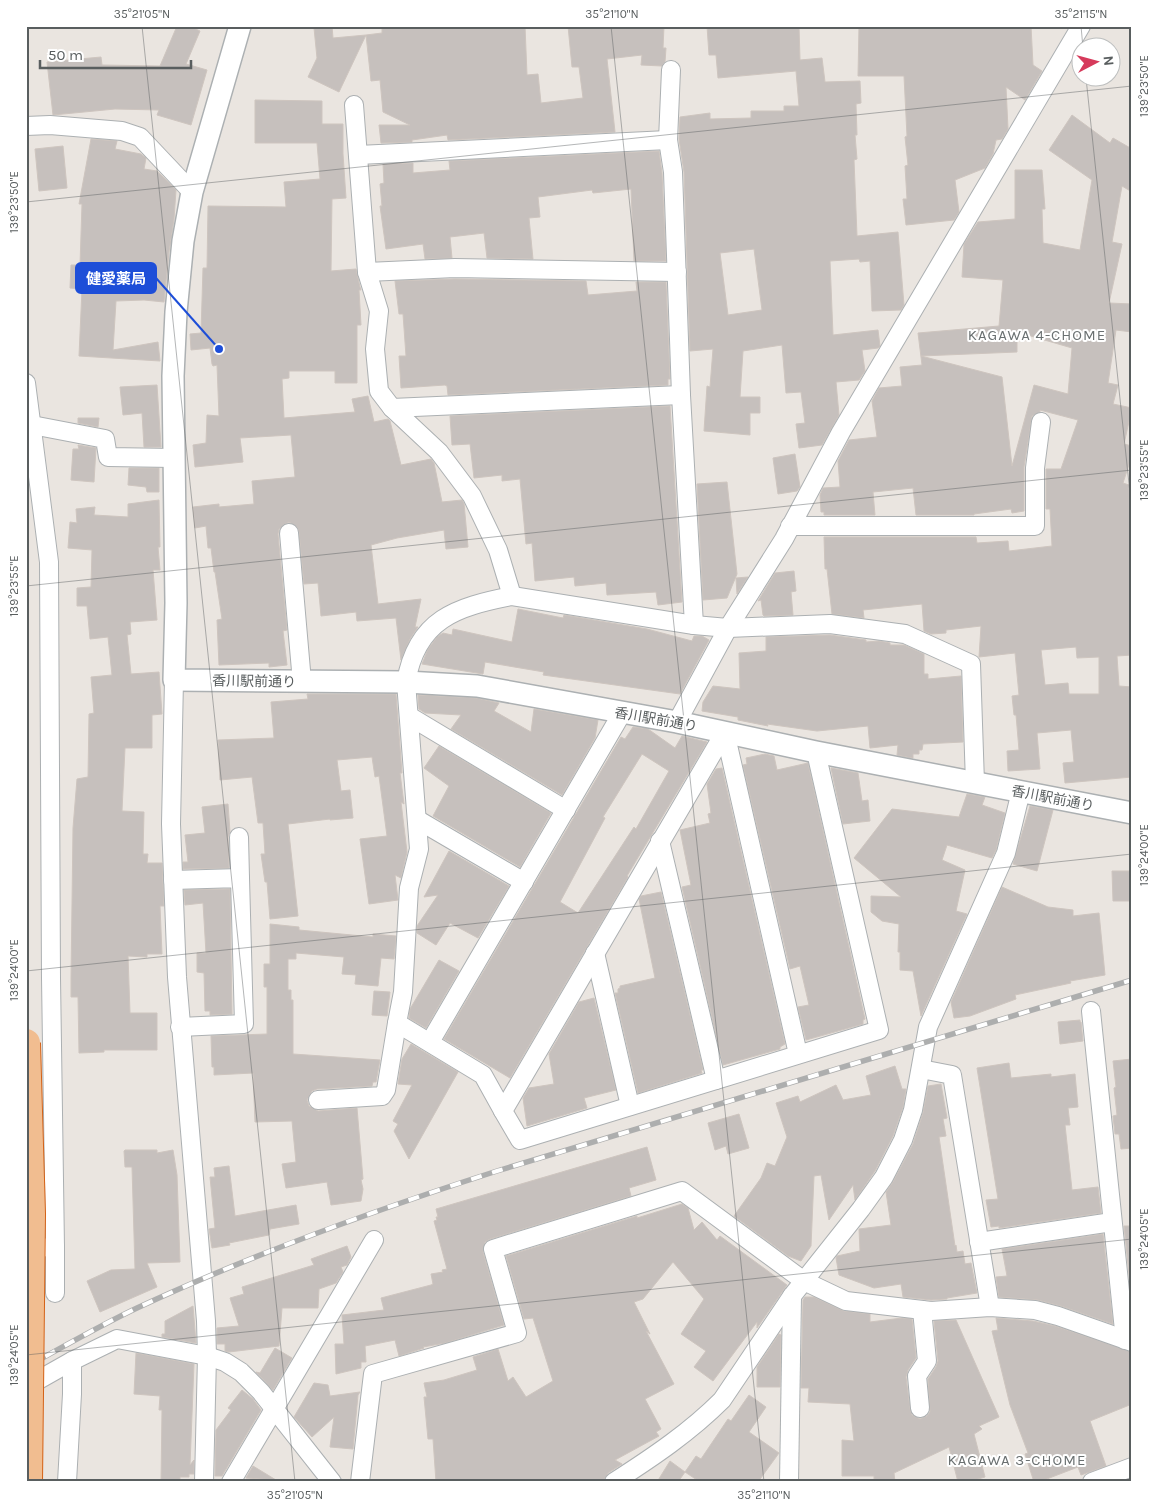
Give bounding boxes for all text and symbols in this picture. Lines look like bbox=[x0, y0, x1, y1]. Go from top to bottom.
text: 35°21'05"N bbox=[114, 7, 170, 21]
text: 35°21'10"N bbox=[585, 7, 639, 21]
text: 35°21'15"N bbox=[1054, 7, 1108, 21]
scale bar bbox=[40, 38, 191, 70]
north arrow bbox=[1070, 38, 1120, 88]
text: 50 m bbox=[48, 46, 83, 64]
text: N bbox=[1099, 55, 1117, 67]
text: 139°23'50"E bbox=[1137, 55, 1151, 117]
text: 139°23'50"E bbox=[7, 171, 21, 233]
callout: 健愛薬局 bbox=[76, 263, 156, 293]
text: 健愛薬局 bbox=[86, 270, 146, 288]
district label: KAGAWA 4-CHOME bbox=[968, 326, 1106, 344]
text: 139°23'55"E bbox=[1137, 439, 1151, 501]
text: 139°23'55"E bbox=[7, 555, 21, 617]
street label: 香川駅前通り bbox=[212, 672, 296, 691]
street label: 香川駅前通り bbox=[613, 704, 699, 735]
street label: 香川駅前通り bbox=[1010, 782, 1096, 815]
text: 139°24'00"E bbox=[1137, 824, 1151, 886]
text: 139°24'00"E bbox=[7, 939, 21, 1001]
text: 139°24'05"E bbox=[1137, 1208, 1151, 1270]
text: 139°24'05"E bbox=[7, 1324, 21, 1386]
district label: KAGAWA 3-CHOME bbox=[948, 1451, 1086, 1469]
text: 35°21'05"N bbox=[267, 1488, 323, 1502]
text: 35°21'10"N bbox=[737, 1488, 791, 1502]

